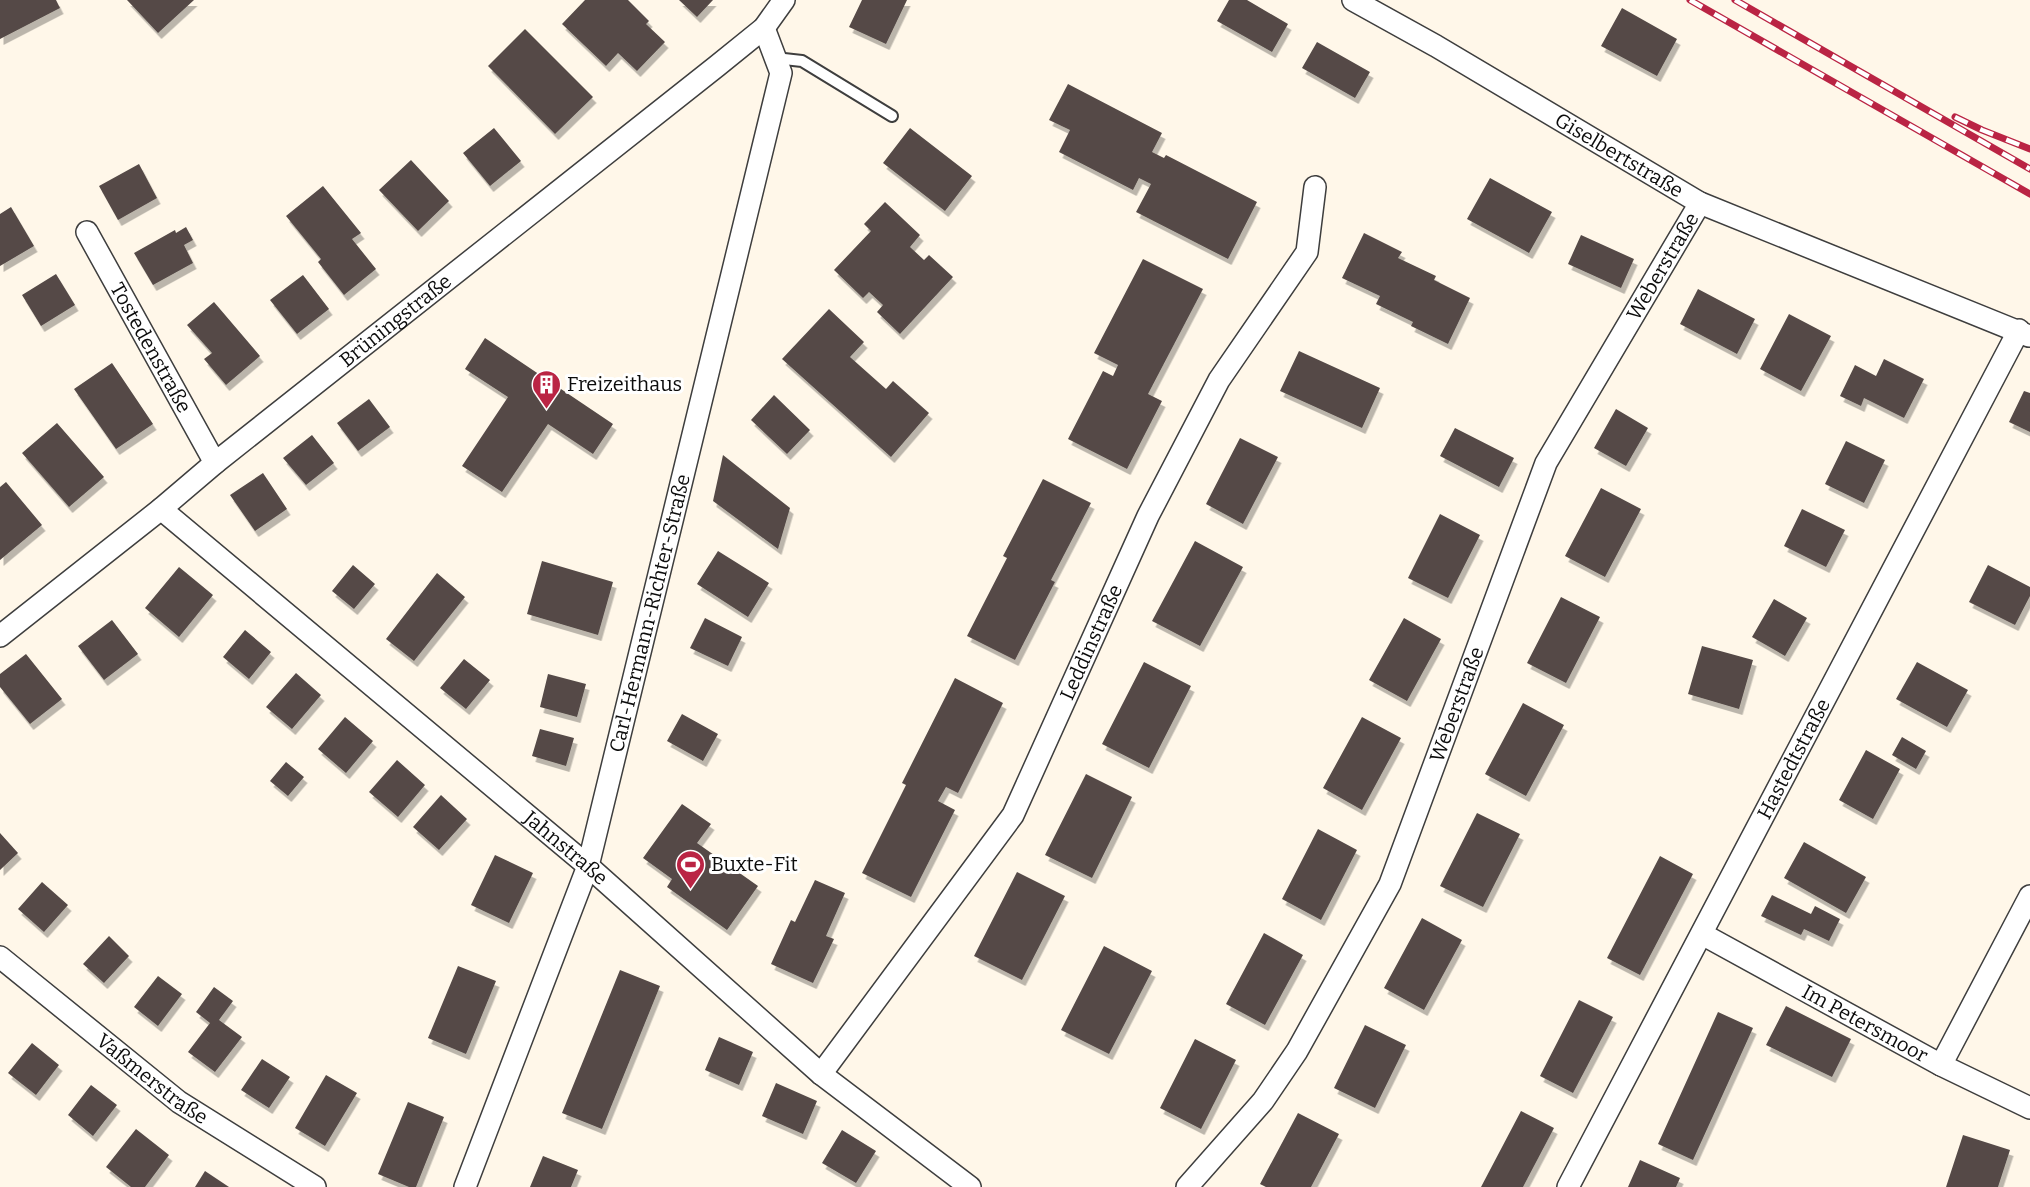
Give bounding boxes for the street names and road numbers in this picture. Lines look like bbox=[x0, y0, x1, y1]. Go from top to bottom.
street label: Giselbertstraße bbox=[1551, 107, 1688, 202]
street label: Weberstraße bbox=[1621, 208, 1704, 324]
street label: Brüningstraße bbox=[335, 269, 456, 372]
street label: Tostedenstraße bbox=[105, 278, 197, 417]
street label: Carl-Hermann-Richter-Straße bbox=[604, 472, 695, 755]
street label: Leddinstraße bbox=[1055, 581, 1127, 704]
street label: Weberstraße bbox=[1424, 643, 1489, 765]
street label: Hastedtstraße bbox=[1752, 694, 1835, 823]
street label: Jahnstraße bbox=[518, 805, 613, 890]
street label: Im Petersmoor bbox=[1798, 979, 1932, 1068]
street label: Vaßmerstraße bbox=[92, 1028, 212, 1129]

